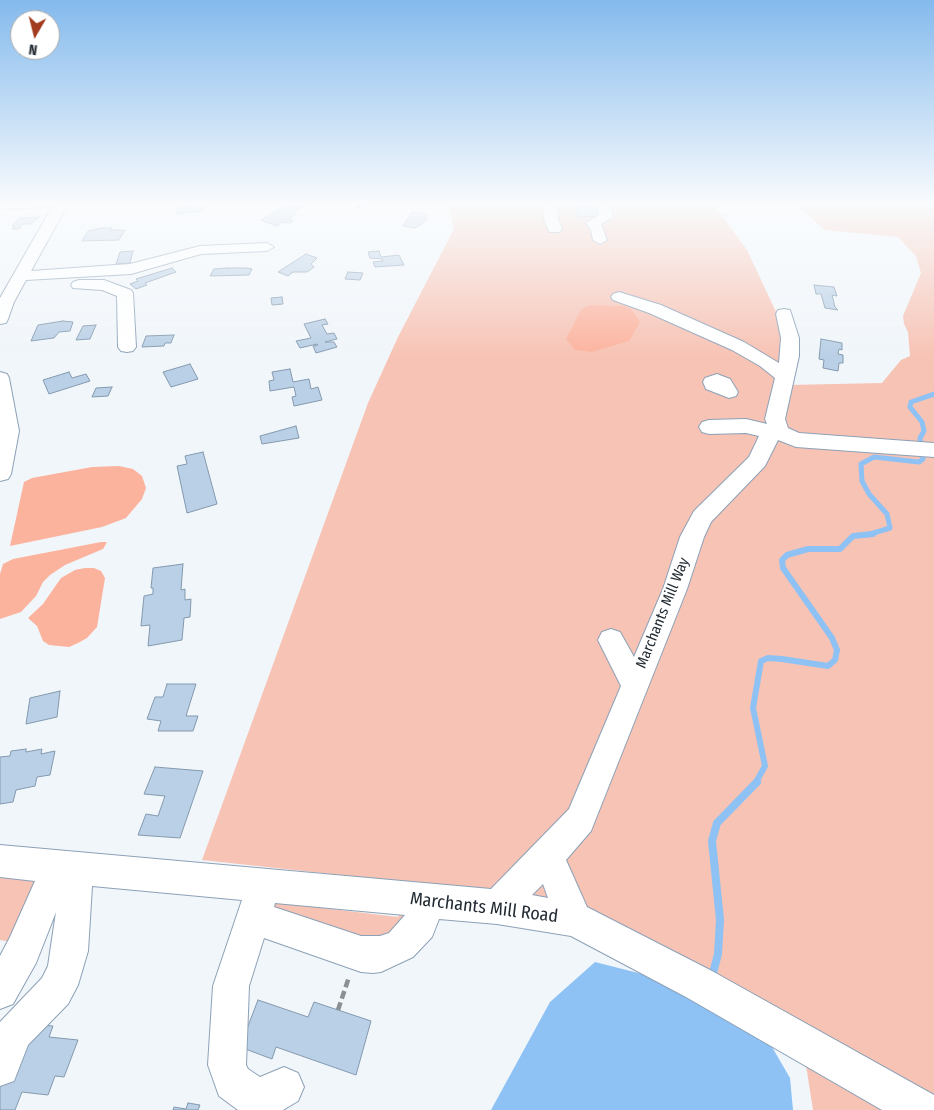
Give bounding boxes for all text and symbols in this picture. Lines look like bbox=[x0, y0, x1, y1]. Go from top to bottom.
north arrow bbox=[10, 10, 60, 60]
text: N bbox=[28, 40, 38, 58]
street label: Marchants Mill Way bbox=[633, 555, 693, 671]
street label: Marchants Mill Road bbox=[409, 888, 559, 928]

